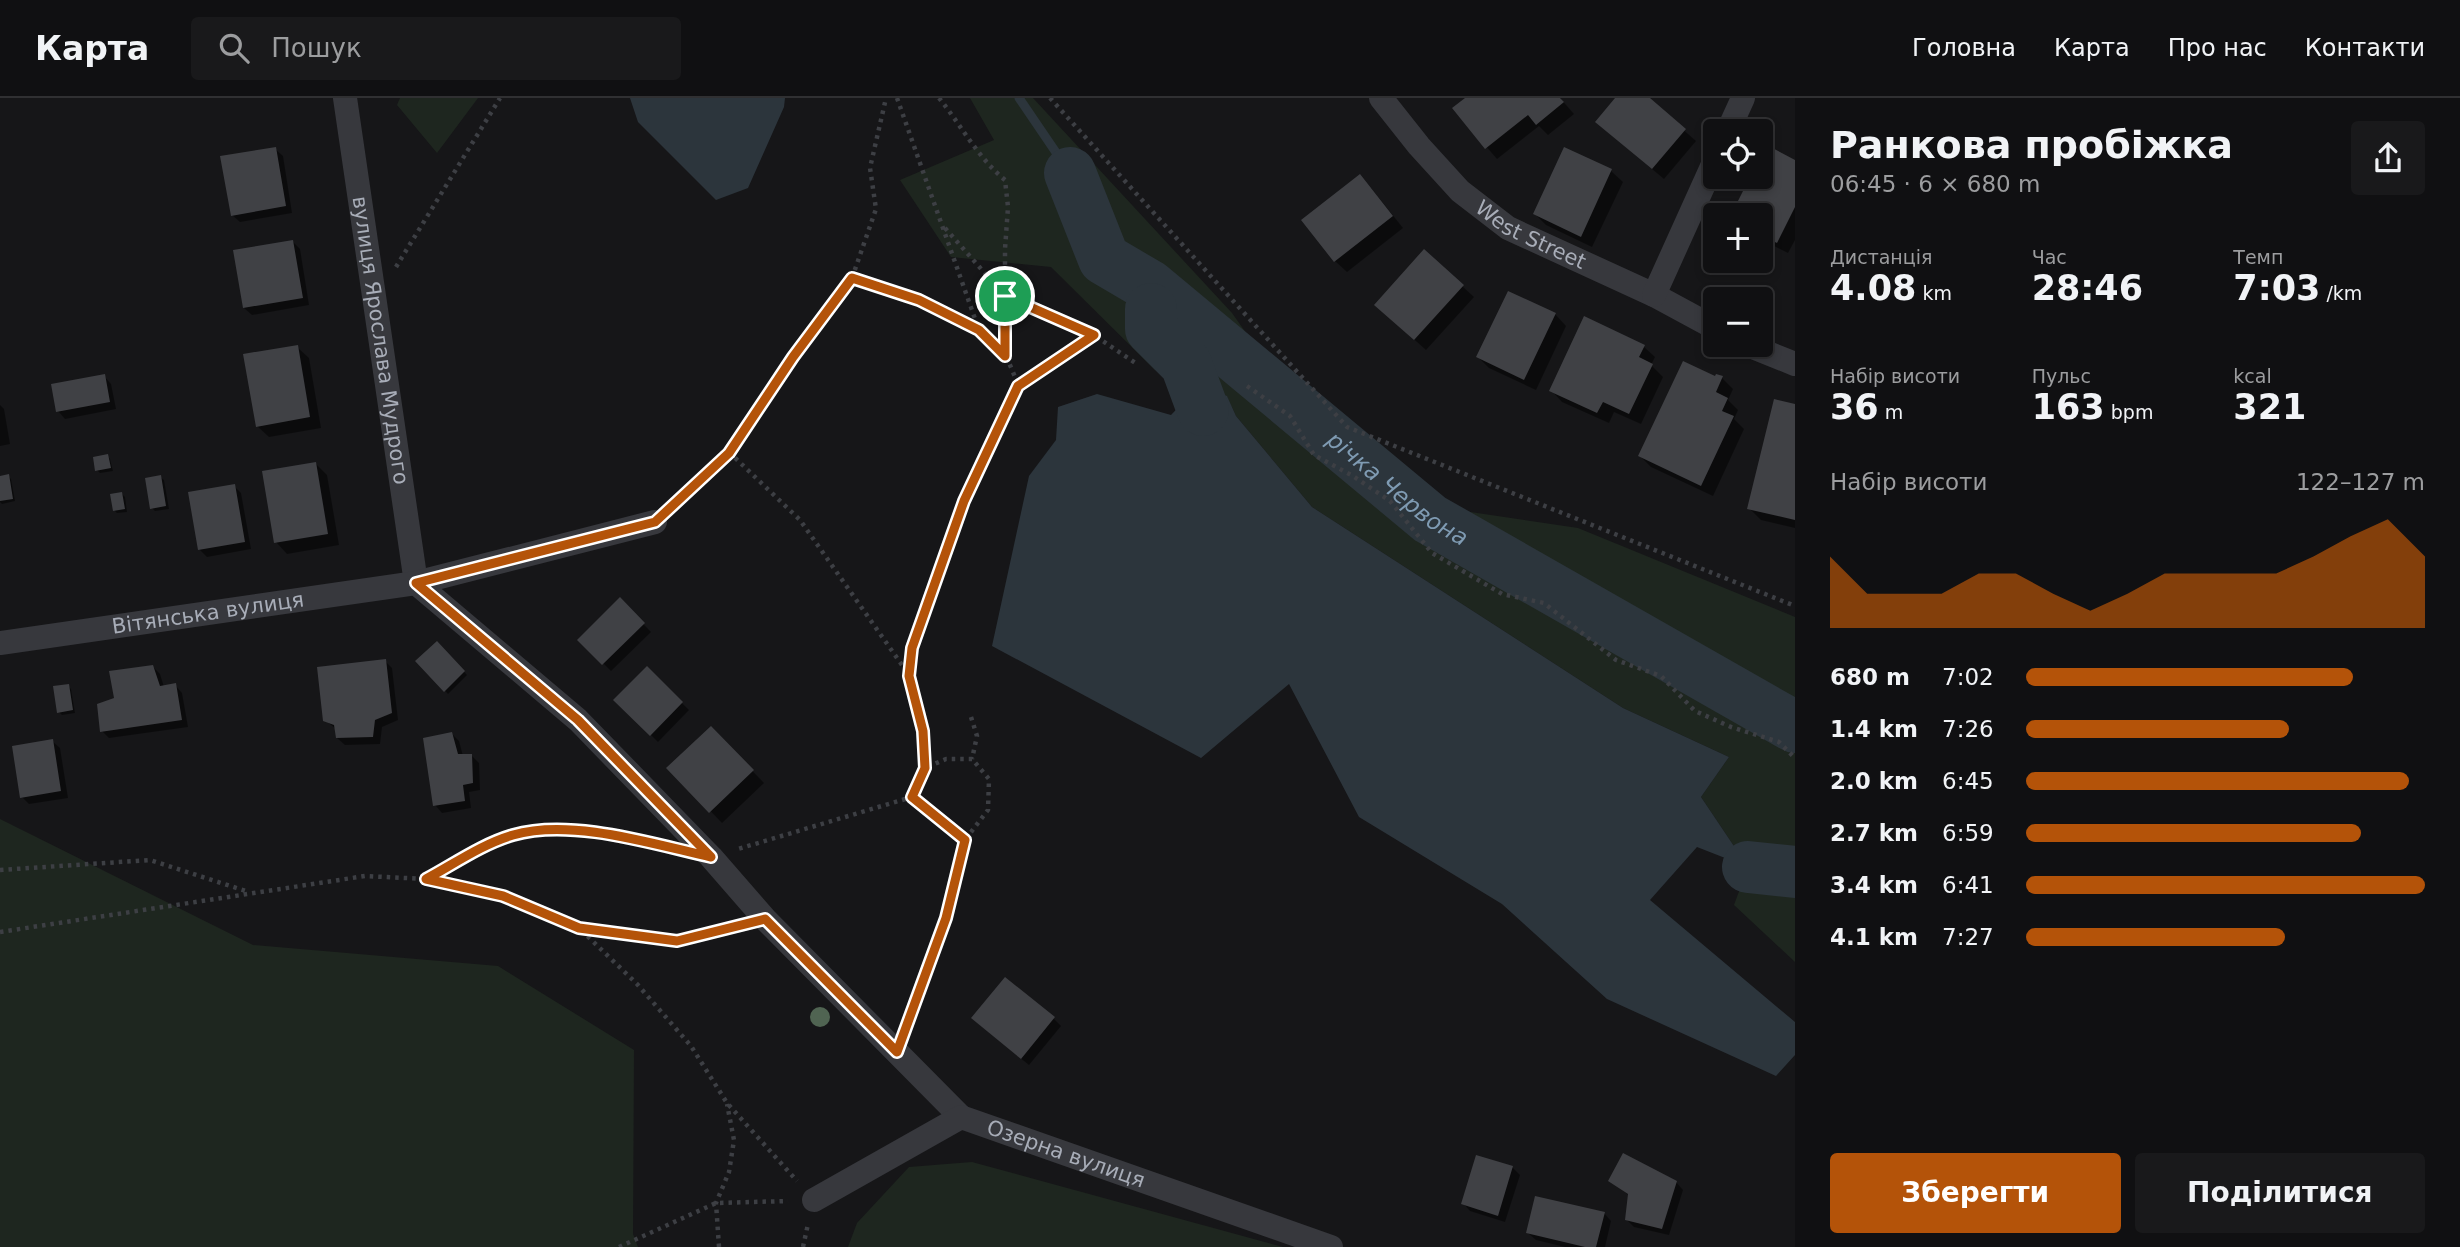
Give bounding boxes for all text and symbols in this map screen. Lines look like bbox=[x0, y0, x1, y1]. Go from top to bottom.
search box bbox=[191, 17, 681, 80]
text: Карта bbox=[35, 29, 149, 68]
icon: search bbox=[215, 29, 253, 67]
text: Пошук bbox=[271, 33, 362, 63]
text: Головна bbox=[1912, 34, 2016, 62]
text: Карта bbox=[2054, 34, 2130, 62]
text: Про нас bbox=[2168, 34, 2267, 62]
text: Контакти bbox=[2305, 34, 2425, 62]
map controls bbox=[1703, 119, 1773, 357]
button: locate bbox=[1703, 119, 1773, 189]
button: share bbox=[2351, 121, 2425, 195]
text: Ранкова пробіжка bbox=[1830, 123, 2233, 167]
text: 06:45 · 6 × 680 m bbox=[1830, 171, 2040, 197]
street label: вулиця Ярослава Мудрого bbox=[348, 195, 413, 486]
street label: West Street bbox=[1471, 195, 1590, 274]
button: + bbox=[1703, 203, 1773, 273]
text: Дистанція bbox=[1830, 246, 1932, 268]
text: Час bbox=[2032, 246, 2067, 268]
text: Темп bbox=[2233, 246, 2283, 268]
pin bbox=[975, 266, 1035, 326]
text: 4.08 bbox=[1830, 268, 1916, 308]
text: 28:46 bbox=[2032, 268, 2143, 308]
text: 7:03 bbox=[2233, 268, 2320, 308]
icon: arrive bbox=[986, 277, 1024, 315]
text: km bbox=[1916, 282, 1952, 304]
text: /km bbox=[2320, 282, 2362, 304]
button: − bbox=[1703, 287, 1773, 357]
text: Набір висоти bbox=[1830, 365, 1960, 387]
text: Пульс bbox=[2032, 365, 2091, 387]
text: kcal bbox=[2233, 365, 2272, 387]
text: 36 bbox=[1830, 387, 1879, 427]
text: 163 bbox=[2032, 387, 2105, 427]
text: 321 bbox=[2233, 387, 2306, 427]
text: m bbox=[1879, 401, 1903, 423]
text: bpm bbox=[2105, 401, 2153, 423]
water label: річка Червона bbox=[1321, 425, 1473, 551]
text: Набір висоти bbox=[1830, 469, 1987, 495]
text: 122–127 m bbox=[2296, 469, 2425, 495]
street label: Вітянська вулиця bbox=[110, 587, 306, 639]
text: 680 m bbox=[1830, 664, 1910, 690]
text: 7:02 bbox=[1942, 664, 1994, 690]
text: 1.4 km bbox=[1830, 716, 1918, 742]
text: 7:26 bbox=[1942, 716, 1994, 742]
text: 2.0 km bbox=[1830, 768, 1918, 794]
text: 6:45 bbox=[1942, 768, 1994, 794]
text: 2.7 km bbox=[1830, 820, 1918, 846]
text: 6:59 bbox=[1942, 820, 1994, 846]
text: 3.4 km bbox=[1830, 872, 1918, 898]
text: 6:41 bbox=[1942, 872, 1994, 898]
text: 4.1 km bbox=[1830, 924, 1918, 950]
text: 7:27 bbox=[1942, 924, 1994, 950]
street label: Озерна вулиця bbox=[984, 1115, 1148, 1193]
button: Зберегти bbox=[1830, 1153, 2121, 1233]
button: Поділитися bbox=[2135, 1153, 2425, 1233]

